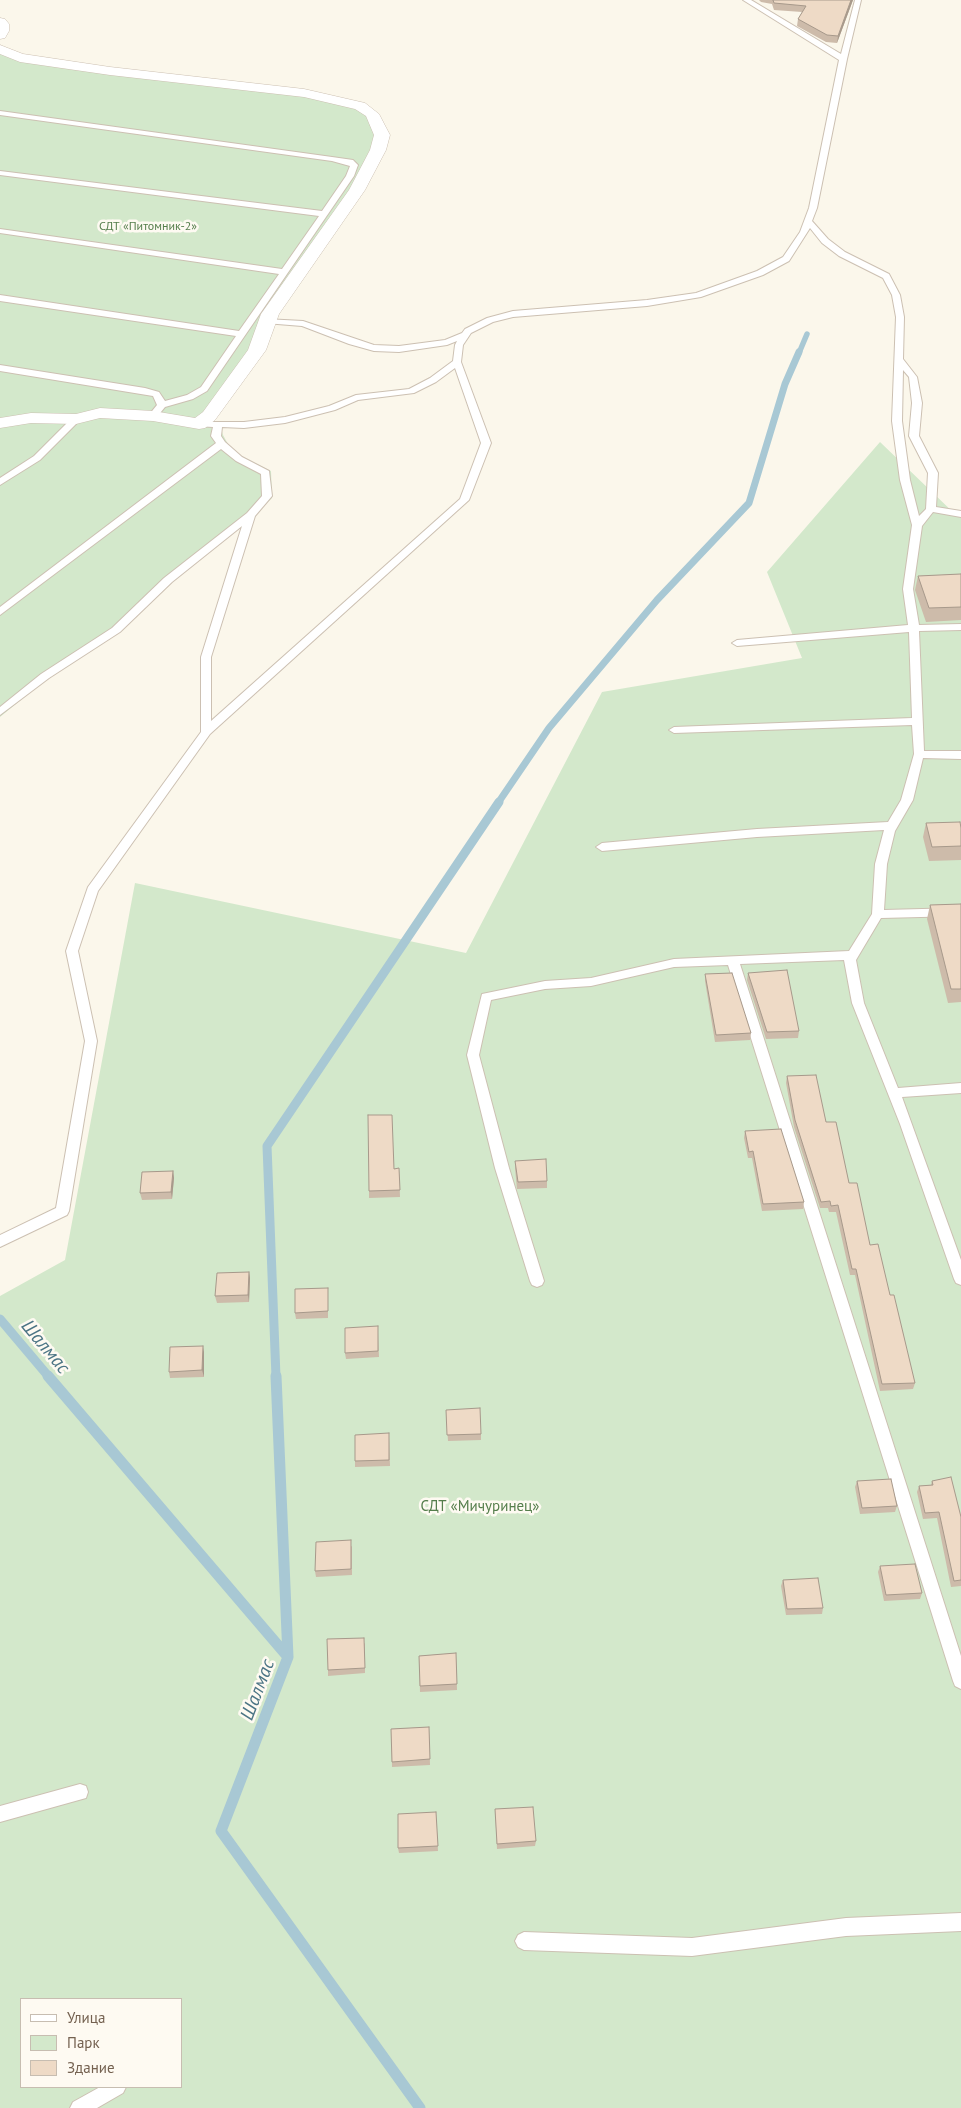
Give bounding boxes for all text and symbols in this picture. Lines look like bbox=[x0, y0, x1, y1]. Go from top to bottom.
park label: СДТ «Питомник-2» bbox=[99, 220, 197, 234]
water label: Шалмас bbox=[16, 1315, 74, 1379]
park label: СДТ «Мичуринец» bbox=[421, 1498, 539, 1516]
water label: Шалмас bbox=[236, 1656, 280, 1724]
legend bbox=[20, 1998, 182, 2088]
text: Улица bbox=[67, 2008, 105, 2027]
text: Парк bbox=[67, 2033, 100, 2052]
text: Здание bbox=[67, 2058, 115, 2077]

